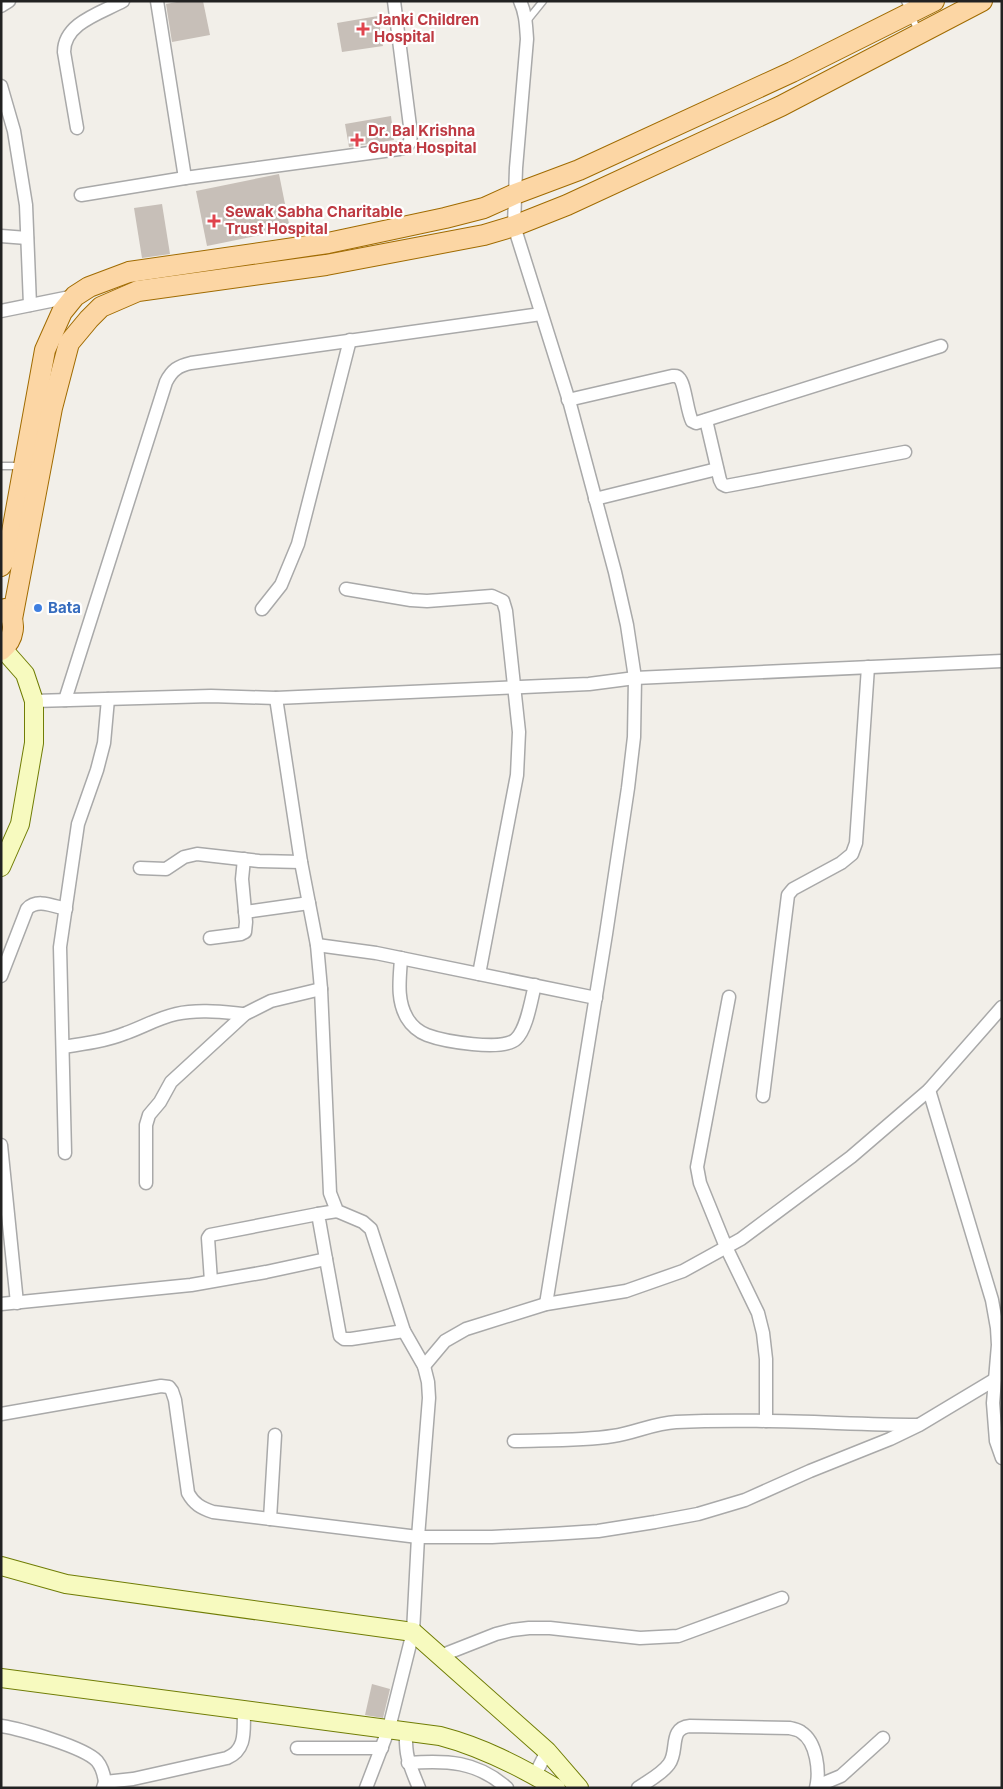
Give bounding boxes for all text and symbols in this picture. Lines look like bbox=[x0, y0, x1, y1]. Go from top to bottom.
place label: Janki Children Hospital bbox=[374, 10, 479, 46]
marker: Janki Children Hospital bbox=[356, 22, 370, 36]
place label: Dr. Bal Krishna Gupta Hospital bbox=[368, 121, 477, 157]
marker: Dr. Bal Krishna Gupta Hospital bbox=[350, 133, 364, 147]
place label: Sewak Sabha Charitable Trust Hospital bbox=[225, 202, 403, 238]
marker: Sewak Sabha Charitable Trust Hospital bbox=[207, 214, 221, 228]
place label: Bata bbox=[48, 598, 81, 617]
marker: Bata bbox=[32, 602, 44, 614]

